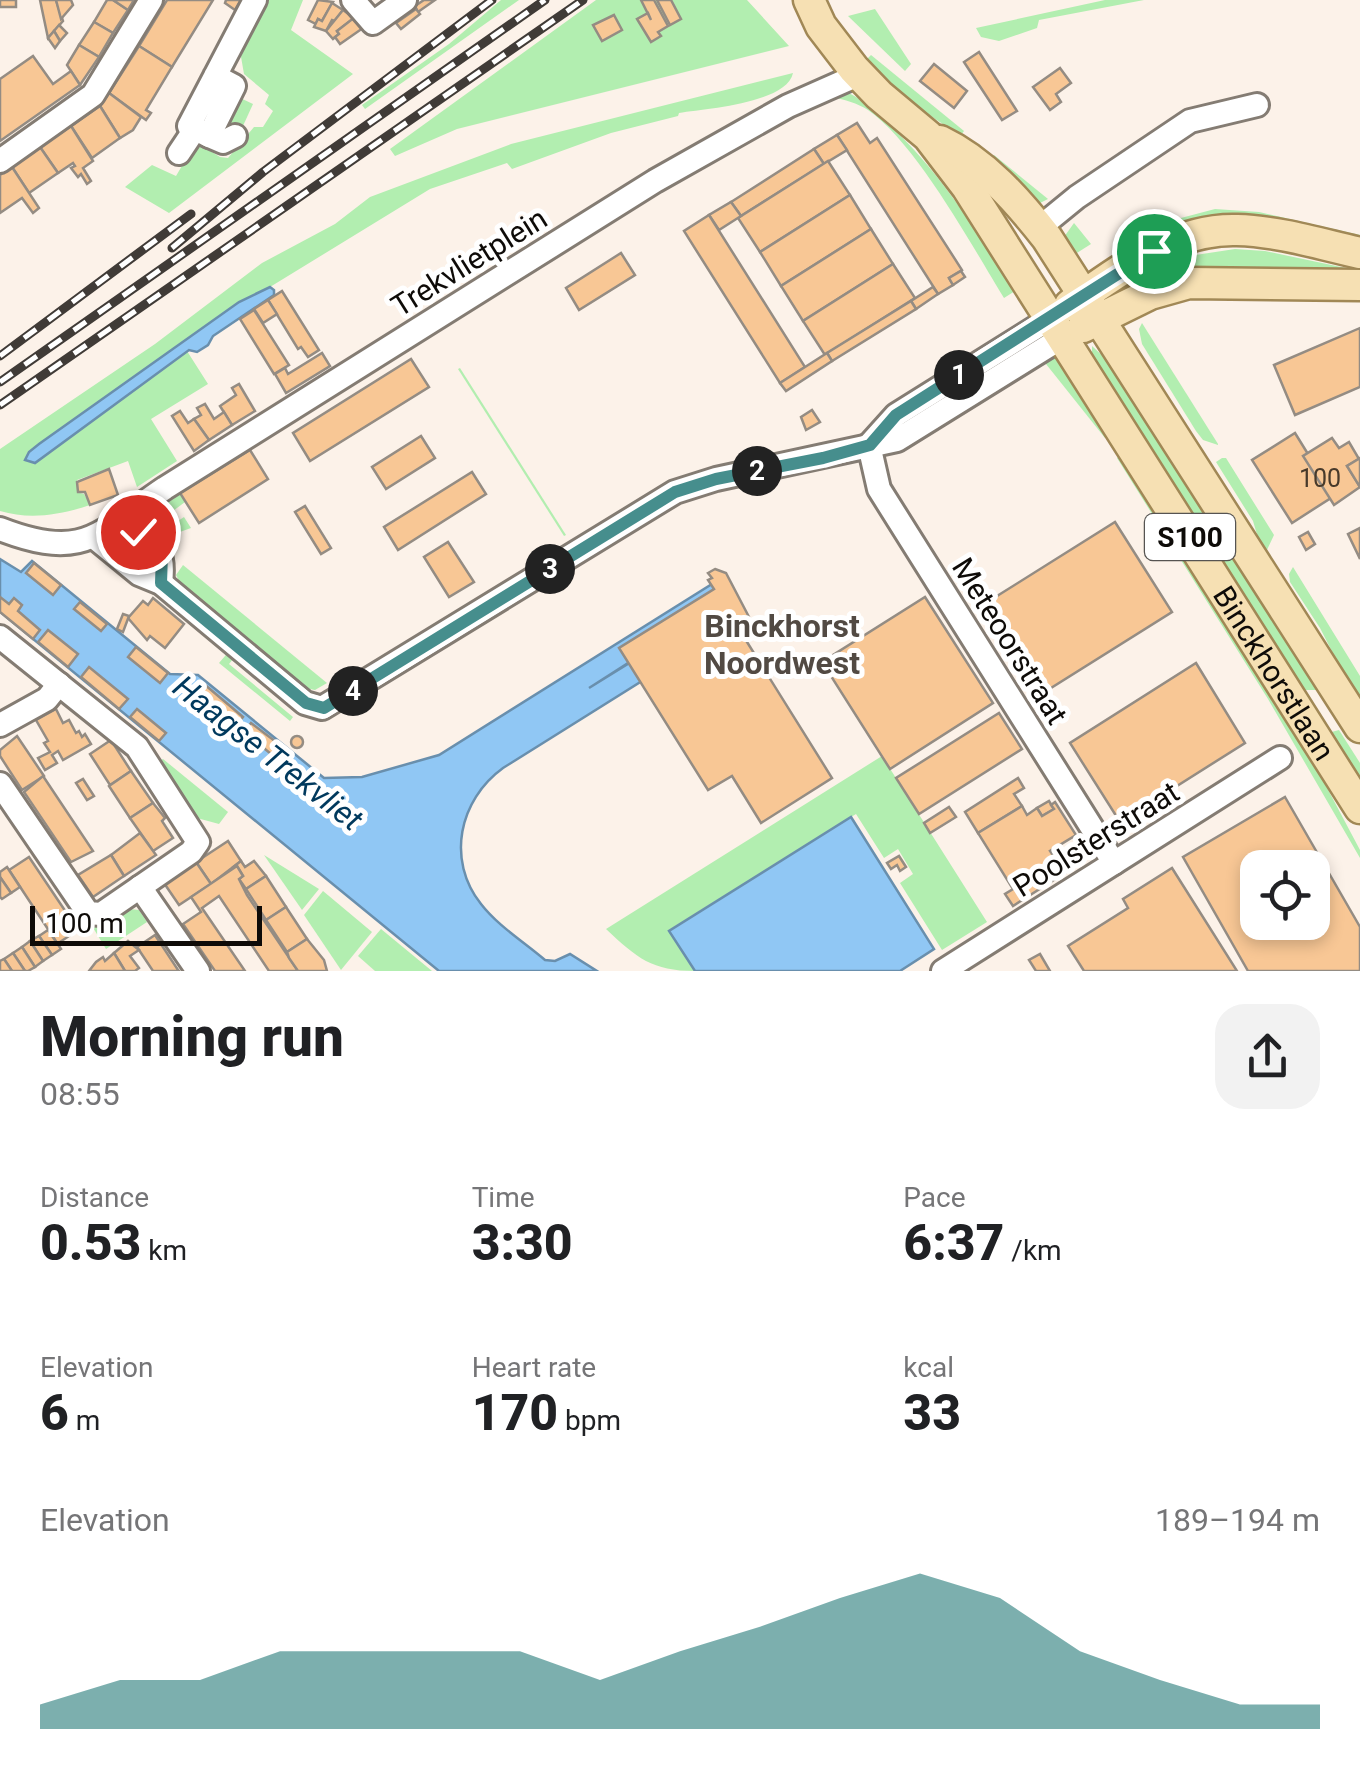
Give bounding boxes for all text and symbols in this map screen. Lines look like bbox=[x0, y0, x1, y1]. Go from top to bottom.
street label: Trekvlietplein bbox=[385, 200, 553, 324]
pin bbox=[1112, 209, 1197, 294]
icon: arrive bbox=[1127, 224, 1182, 279]
pin: 1 bbox=[934, 350, 984, 400]
text: 1 bbox=[951, 358, 967, 391]
pin: 2 bbox=[732, 446, 782, 496]
text: 2 bbox=[749, 454, 765, 487]
house number: 100 bbox=[1299, 464, 1341, 493]
pin bbox=[96, 490, 181, 575]
icon: check bbox=[111, 505, 166, 560]
road number: S100 bbox=[1145, 514, 1235, 560]
pin: 3 bbox=[525, 544, 575, 594]
street label: Meteoorstraat bbox=[945, 551, 1075, 731]
text: 3 bbox=[542, 552, 558, 585]
street label: Binckhorstlaan bbox=[1206, 579, 1343, 766]
district label: Binckhorst Noordwest bbox=[704, 607, 860, 682]
pin: 4 bbox=[328, 666, 378, 716]
water label: Haagse Trekvliet bbox=[166, 667, 371, 839]
text: 4 bbox=[345, 674, 361, 707]
street label: Poolsterstraat bbox=[1007, 774, 1185, 904]
map controls bbox=[1240, 850, 1330, 940]
button: locate bbox=[1240, 850, 1330, 940]
scale bar bbox=[30, 901, 262, 946]
text: 100 m bbox=[45, 907, 124, 940]
button: share bbox=[1215, 1004, 1320, 1109]
text: Morning run bbox=[40, 1005, 344, 1069]
text: 08:55 bbox=[40, 1075, 120, 1113]
text: Distance bbox=[40, 1181, 149, 1214]
text: Time bbox=[472, 1181, 535, 1214]
text: Pace bbox=[903, 1181, 966, 1214]
text: 0.53 bbox=[40, 1214, 141, 1272]
text: 3:30 bbox=[472, 1214, 573, 1272]
text: 6:37 bbox=[903, 1214, 1004, 1272]
text: km bbox=[141, 1234, 187, 1267]
text: /km bbox=[1004, 1234, 1062, 1267]
text: Elevation bbox=[40, 1351, 153, 1384]
text: Heart rate bbox=[472, 1351, 596, 1384]
text: kcal bbox=[903, 1351, 954, 1384]
text: 6 bbox=[40, 1384, 69, 1442]
text: 170 bbox=[472, 1384, 558, 1442]
text: 33 bbox=[903, 1384, 961, 1442]
text: m bbox=[69, 1404, 100, 1437]
text: bpm bbox=[558, 1404, 621, 1437]
text: Elevation bbox=[40, 1501, 170, 1539]
text: 189–194 m bbox=[1155, 1501, 1320, 1539]

